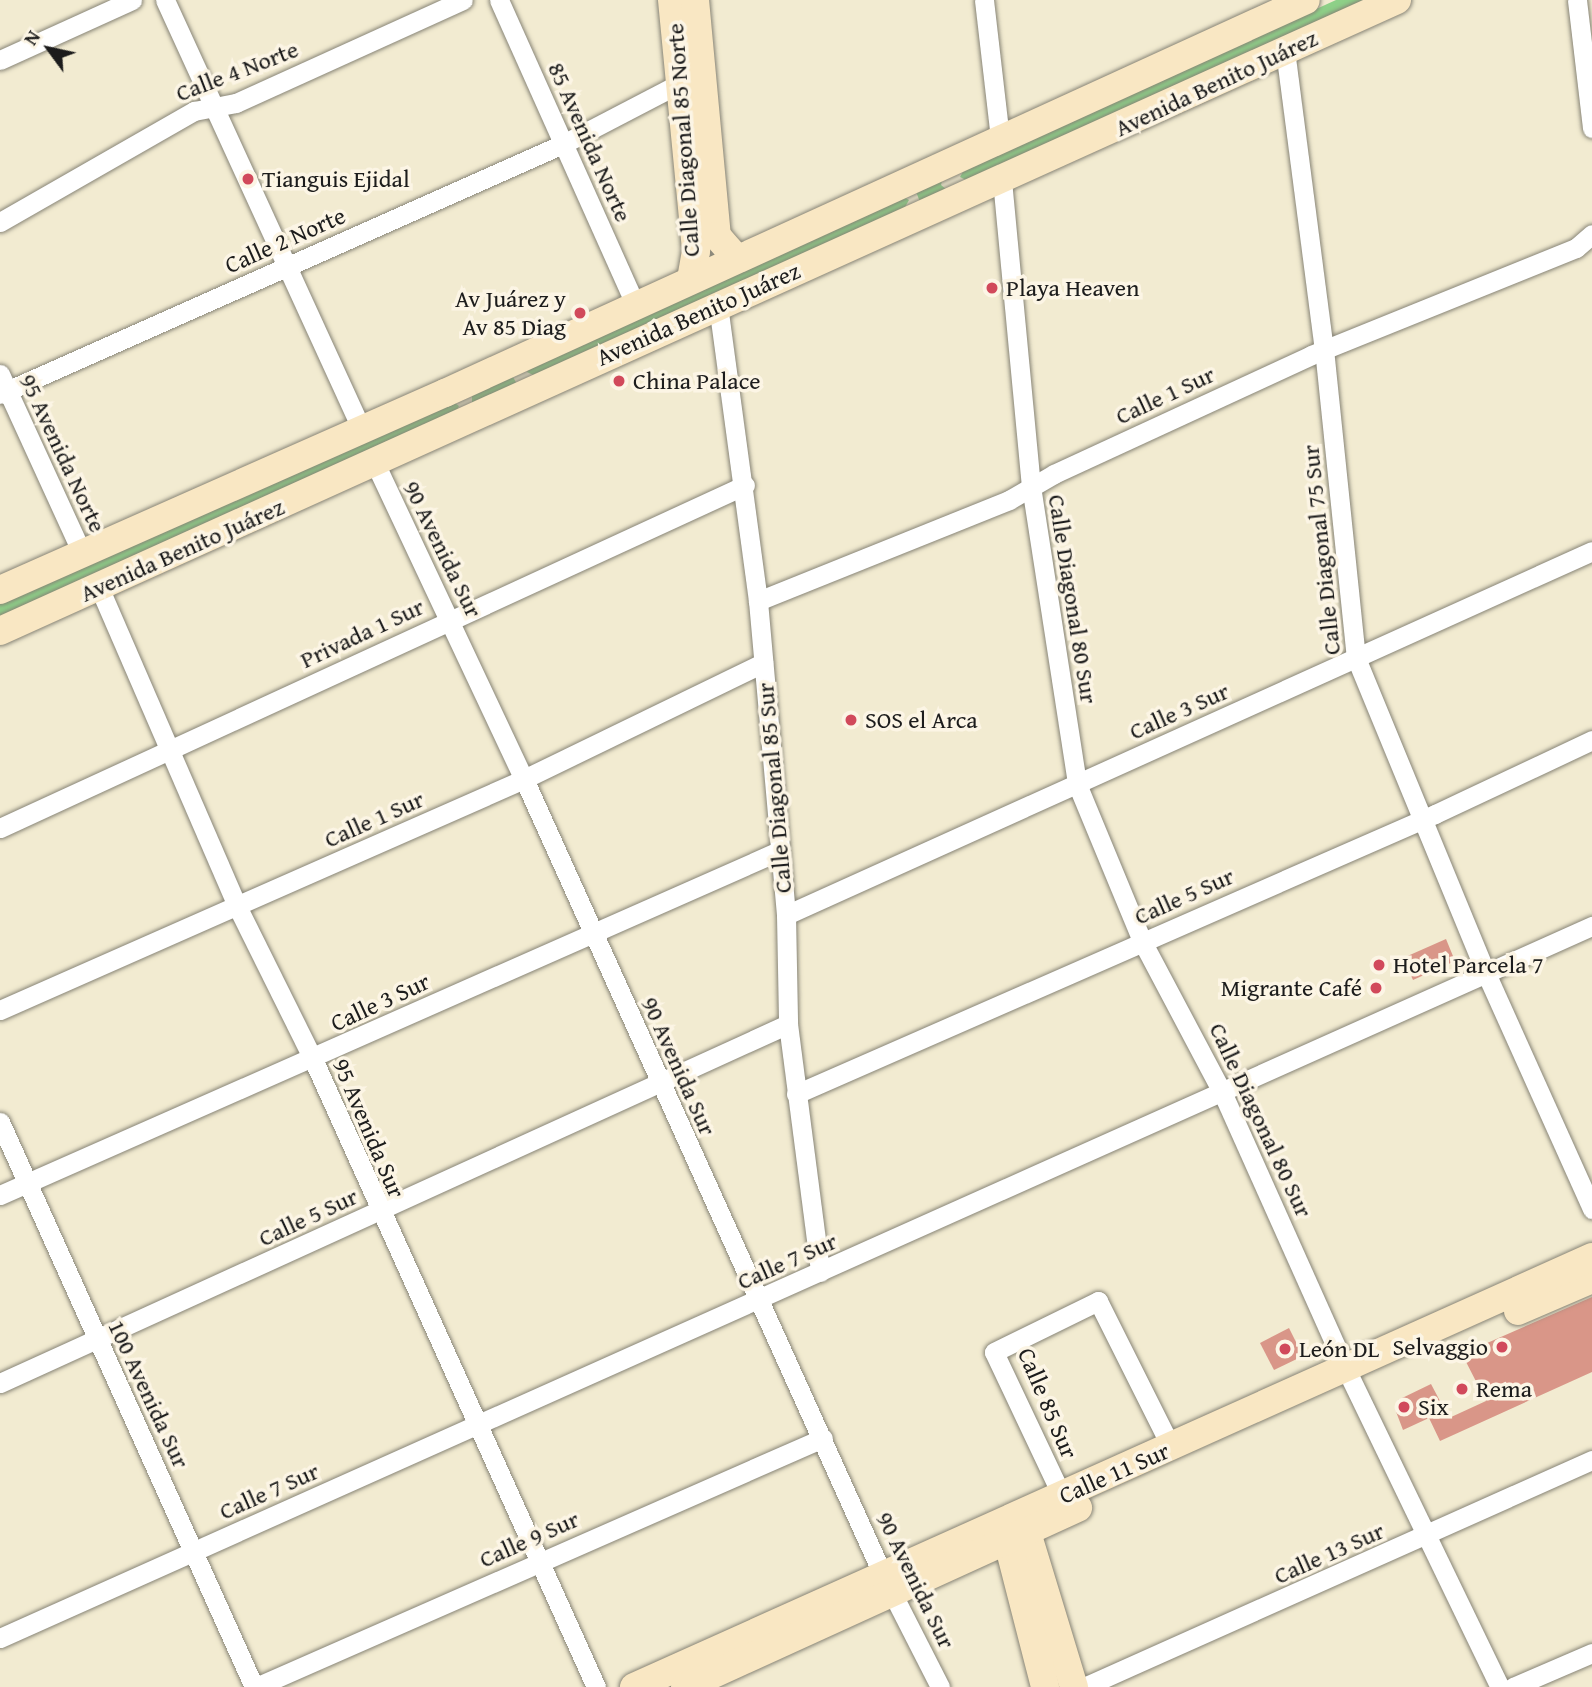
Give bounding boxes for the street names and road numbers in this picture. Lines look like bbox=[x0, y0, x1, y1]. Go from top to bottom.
street label: Calle Diagonal 85 Norte bbox=[660, 22, 706, 258]
street label: Avenida Benito Juárez bbox=[1110, 23, 1322, 143]
street label: Calle 4 Norte bbox=[172, 34, 302, 108]
street label: 85 Avenida Norte bbox=[542, 58, 638, 226]
street label: Calle 2 Norte bbox=[220, 201, 350, 279]
street label: Avenida Benito Juárez bbox=[592, 256, 804, 372]
street label: Calle 1 Sur bbox=[1111, 360, 1219, 430]
street label: 95 Avenida Norte bbox=[14, 369, 112, 537]
street label: Calle Diagonal 75 Sur bbox=[1296, 444, 1346, 656]
street label: 90 Avenida Sur bbox=[397, 476, 489, 622]
street label: Avenida Benito Juárez bbox=[76, 492, 288, 608]
street label: Calle Diagonal 80 Sur bbox=[1042, 493, 1104, 705]
street label: Privada 1 Sur bbox=[296, 592, 428, 674]
street label: Calle 3 Sur bbox=[1125, 676, 1233, 746]
street label: Calle Diagonal 85 Sur bbox=[750, 682, 798, 894]
street label: Calle 1 Sur bbox=[320, 784, 428, 854]
street label: Calle 5 Sur bbox=[1130, 861, 1238, 931]
street label: Calle 3 Sur bbox=[326, 967, 434, 1037]
street label: 90 Avenida Sur bbox=[636, 992, 722, 1140]
street label: Calle Diagonal 80 Sur bbox=[1203, 1018, 1319, 1222]
street label: 95 Avenida Sur bbox=[327, 1054, 411, 1202]
street label: Calle 5 Sur bbox=[254, 1182, 362, 1252]
street label: Calle 7 Sur bbox=[733, 1226, 841, 1296]
street label: 100 Avenida Sur bbox=[102, 1315, 196, 1473]
street label: Calle 85 Sur bbox=[1012, 1343, 1084, 1463]
street label: Calle 11 Sur bbox=[1055, 1436, 1173, 1510]
street label: Calle 7 Sur bbox=[215, 1456, 323, 1526]
street label: Calle 9 Sur bbox=[475, 1504, 583, 1574]
street label: 90 Avenida Sur bbox=[870, 1507, 962, 1653]
street label: Calle 13 Sur bbox=[1270, 1516, 1388, 1590]

